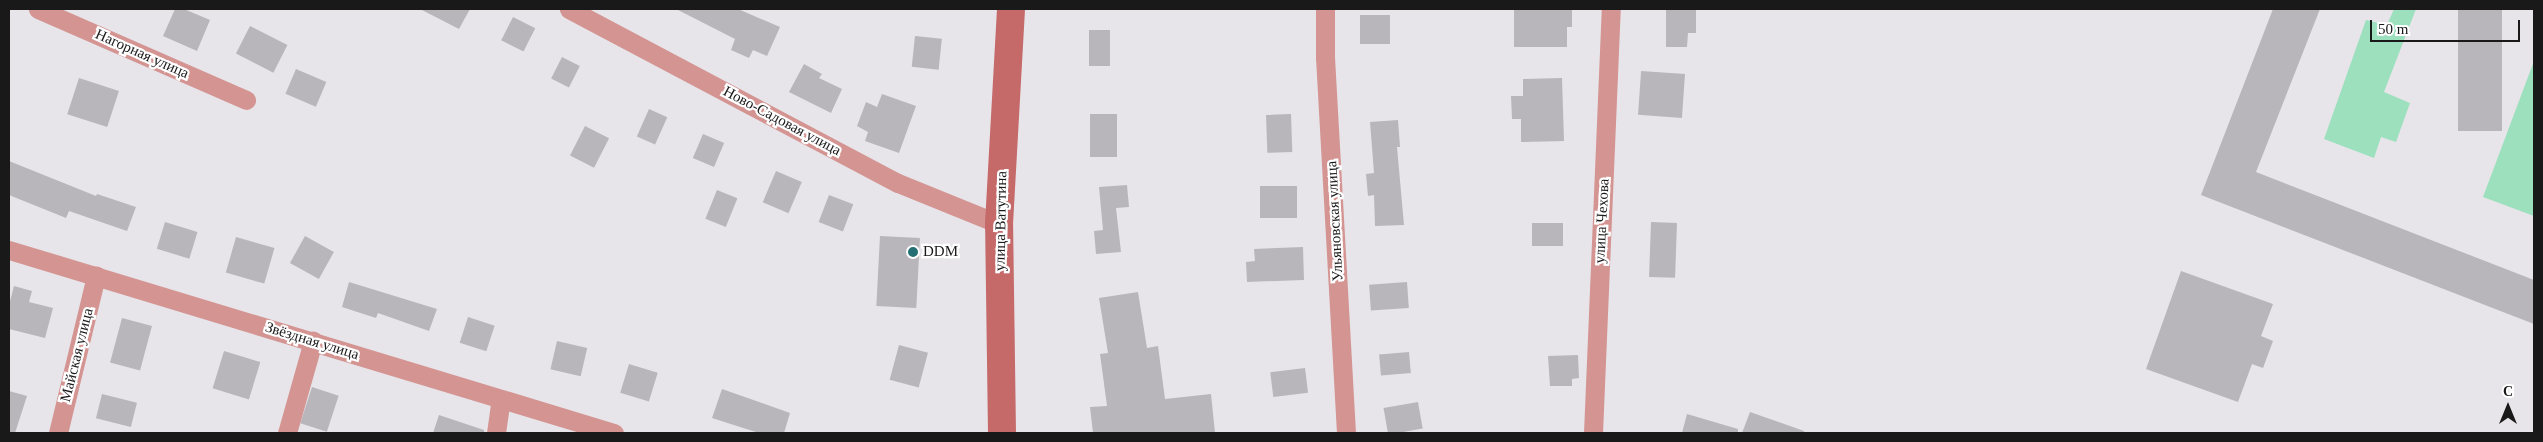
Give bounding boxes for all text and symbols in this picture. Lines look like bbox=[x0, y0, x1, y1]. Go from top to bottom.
scale bar bbox=[2373, 10, 2523, 42]
text: 50 m bbox=[2378, 21, 2408, 37]
street label: Нагорная улица bbox=[92, 25, 192, 83]
street label: Ново-Садовая улица bbox=[720, 82, 844, 160]
street label: Ульяновская улица bbox=[1323, 160, 1347, 282]
street label: улица Ватутина bbox=[991, 171, 1011, 271]
street label: улица Чехова bbox=[1591, 178, 1613, 264]
place label: DDM bbox=[923, 243, 958, 261]
marker: DDM bbox=[907, 246, 919, 258]
street label: Майская улица bbox=[57, 306, 97, 404]
street label: Звёздная улица bbox=[263, 318, 361, 364]
north arrow bbox=[2483, 382, 2533, 432]
text: С bbox=[2503, 384, 2513, 399]

